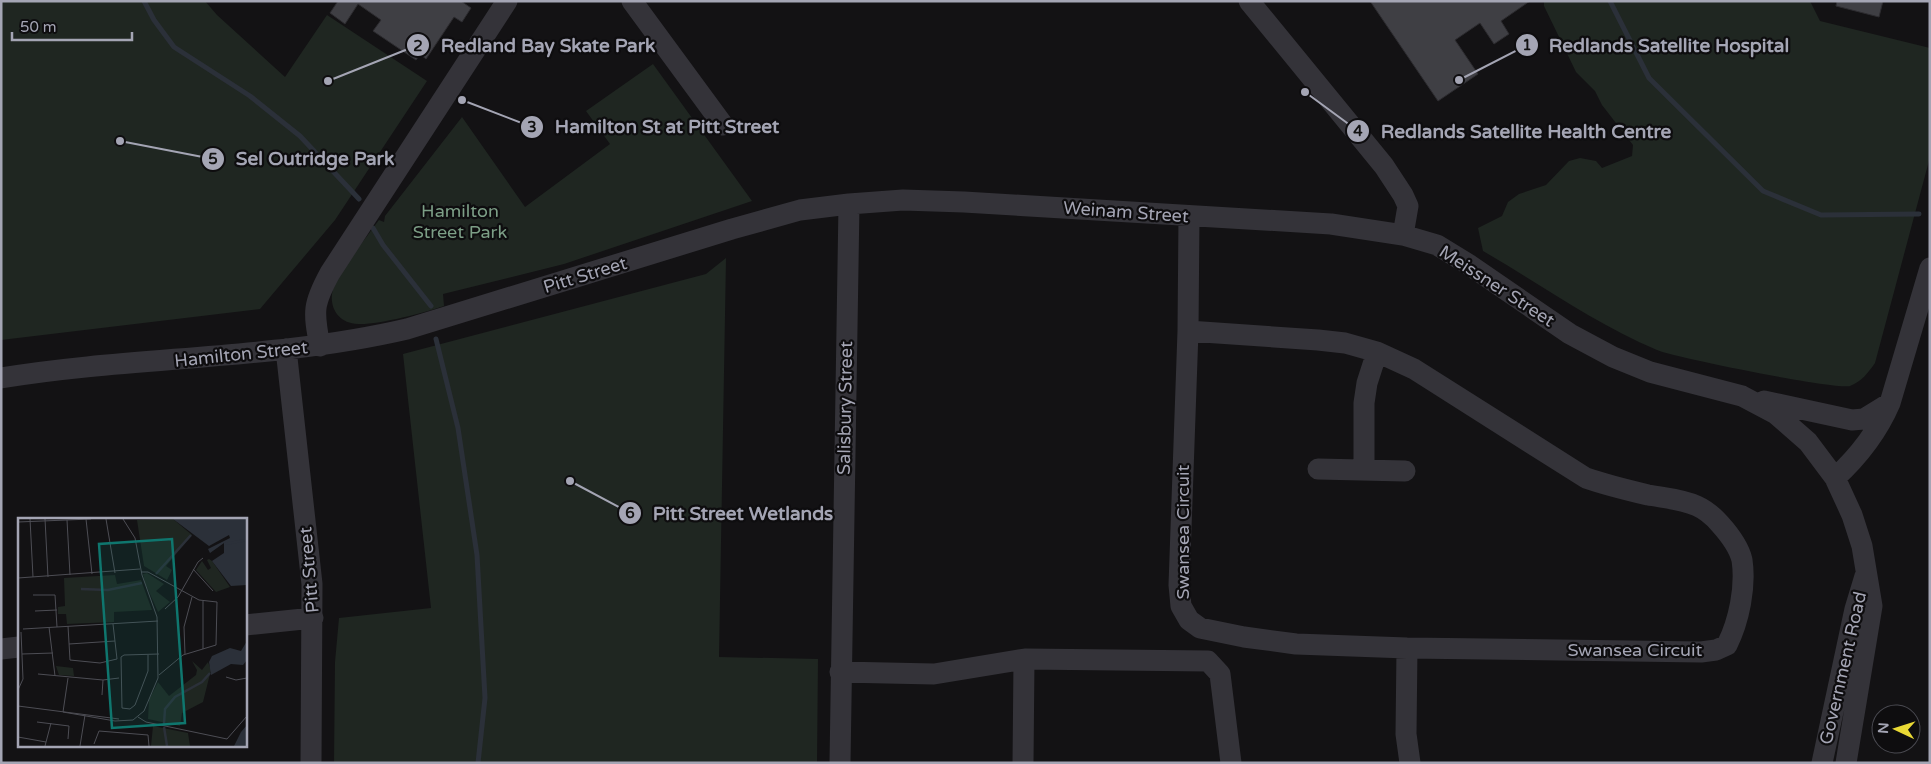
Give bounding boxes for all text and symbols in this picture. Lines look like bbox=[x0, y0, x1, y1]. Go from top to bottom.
scale bar bbox=[12, 10, 132, 42]
text: 50 m bbox=[20, 18, 57, 36]
callout: Redland Bay Skate Park bbox=[406, 28, 665, 62]
callout: Redlands Satellite Hospital bbox=[1514, 28, 1800, 62]
text: Redland Bay Skate Park bbox=[441, 35, 656, 58]
text: Redlands Satellite Hospital bbox=[1549, 35, 1789, 58]
text: 1 bbox=[1522, 36, 1532, 54]
text: 2 bbox=[413, 37, 423, 55]
callout: Hamilton St at Pitt Street bbox=[520, 110, 789, 144]
callout: Redlands Satellite Health Centre bbox=[1346, 114, 1681, 148]
text: Hamilton St at Pitt Street bbox=[555, 116, 780, 138]
text: 3 bbox=[527, 118, 537, 136]
text: Redlands Satellite Health Centre bbox=[1381, 121, 1671, 143]
text: 4 bbox=[1353, 122, 1363, 140]
callout: Sel Outridge Park bbox=[201, 142, 404, 176]
text: Sel Outridge Park bbox=[236, 148, 395, 171]
text: 5 bbox=[208, 150, 218, 168]
street label: Weinam Street bbox=[1062, 197, 1190, 227]
park label: Hamilton Street Park bbox=[413, 200, 507, 243]
street label: Meissner Street bbox=[1435, 240, 1559, 332]
street label: Pitt Street bbox=[541, 252, 630, 298]
street label: Hamilton Street bbox=[173, 336, 309, 372]
street label: Salisbury Street bbox=[833, 341, 857, 475]
street label: Swansea Circuit bbox=[1172, 464, 1194, 599]
callout: Pitt Street Wetlands bbox=[618, 496, 843, 530]
text: Pitt Street Wetlands bbox=[653, 503, 833, 525]
text: 6 bbox=[625, 504, 635, 522]
inset map bbox=[18, 518, 246, 746]
street label: Pitt Street bbox=[294, 526, 324, 614]
street label: Government Road bbox=[1815, 589, 1871, 747]
street label: Swansea Circuit bbox=[1568, 639, 1703, 661]
north arrow bbox=[1871, 704, 1921, 754]
text: N bbox=[1875, 722, 1892, 734]

